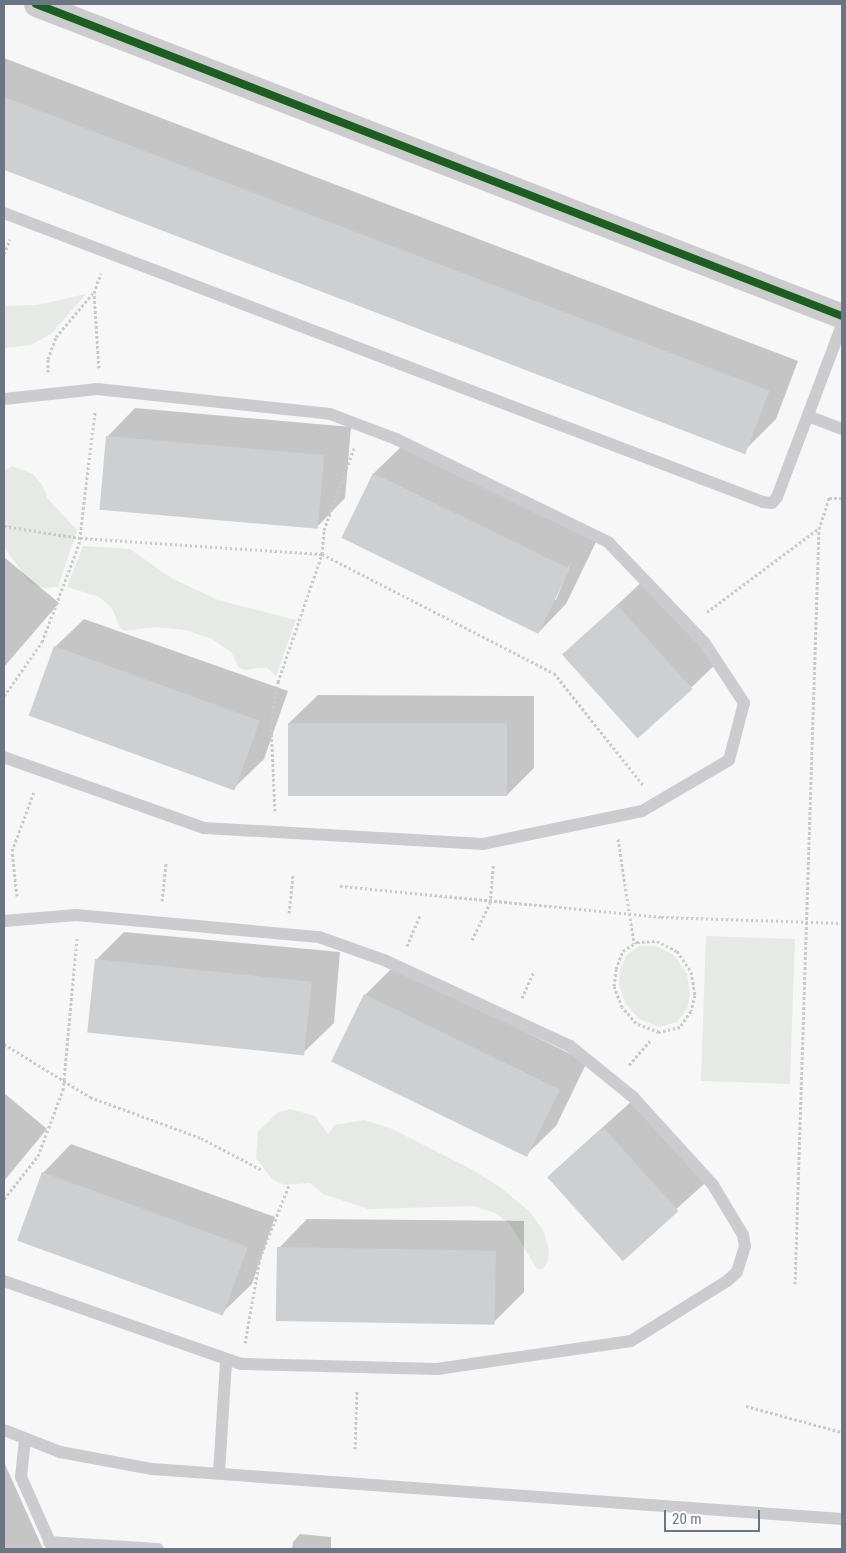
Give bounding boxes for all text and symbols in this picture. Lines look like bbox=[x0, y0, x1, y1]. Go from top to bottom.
scale bar bbox=[666, 1500, 762, 1532]
text: 20 m bbox=[672, 1510, 702, 1528]

